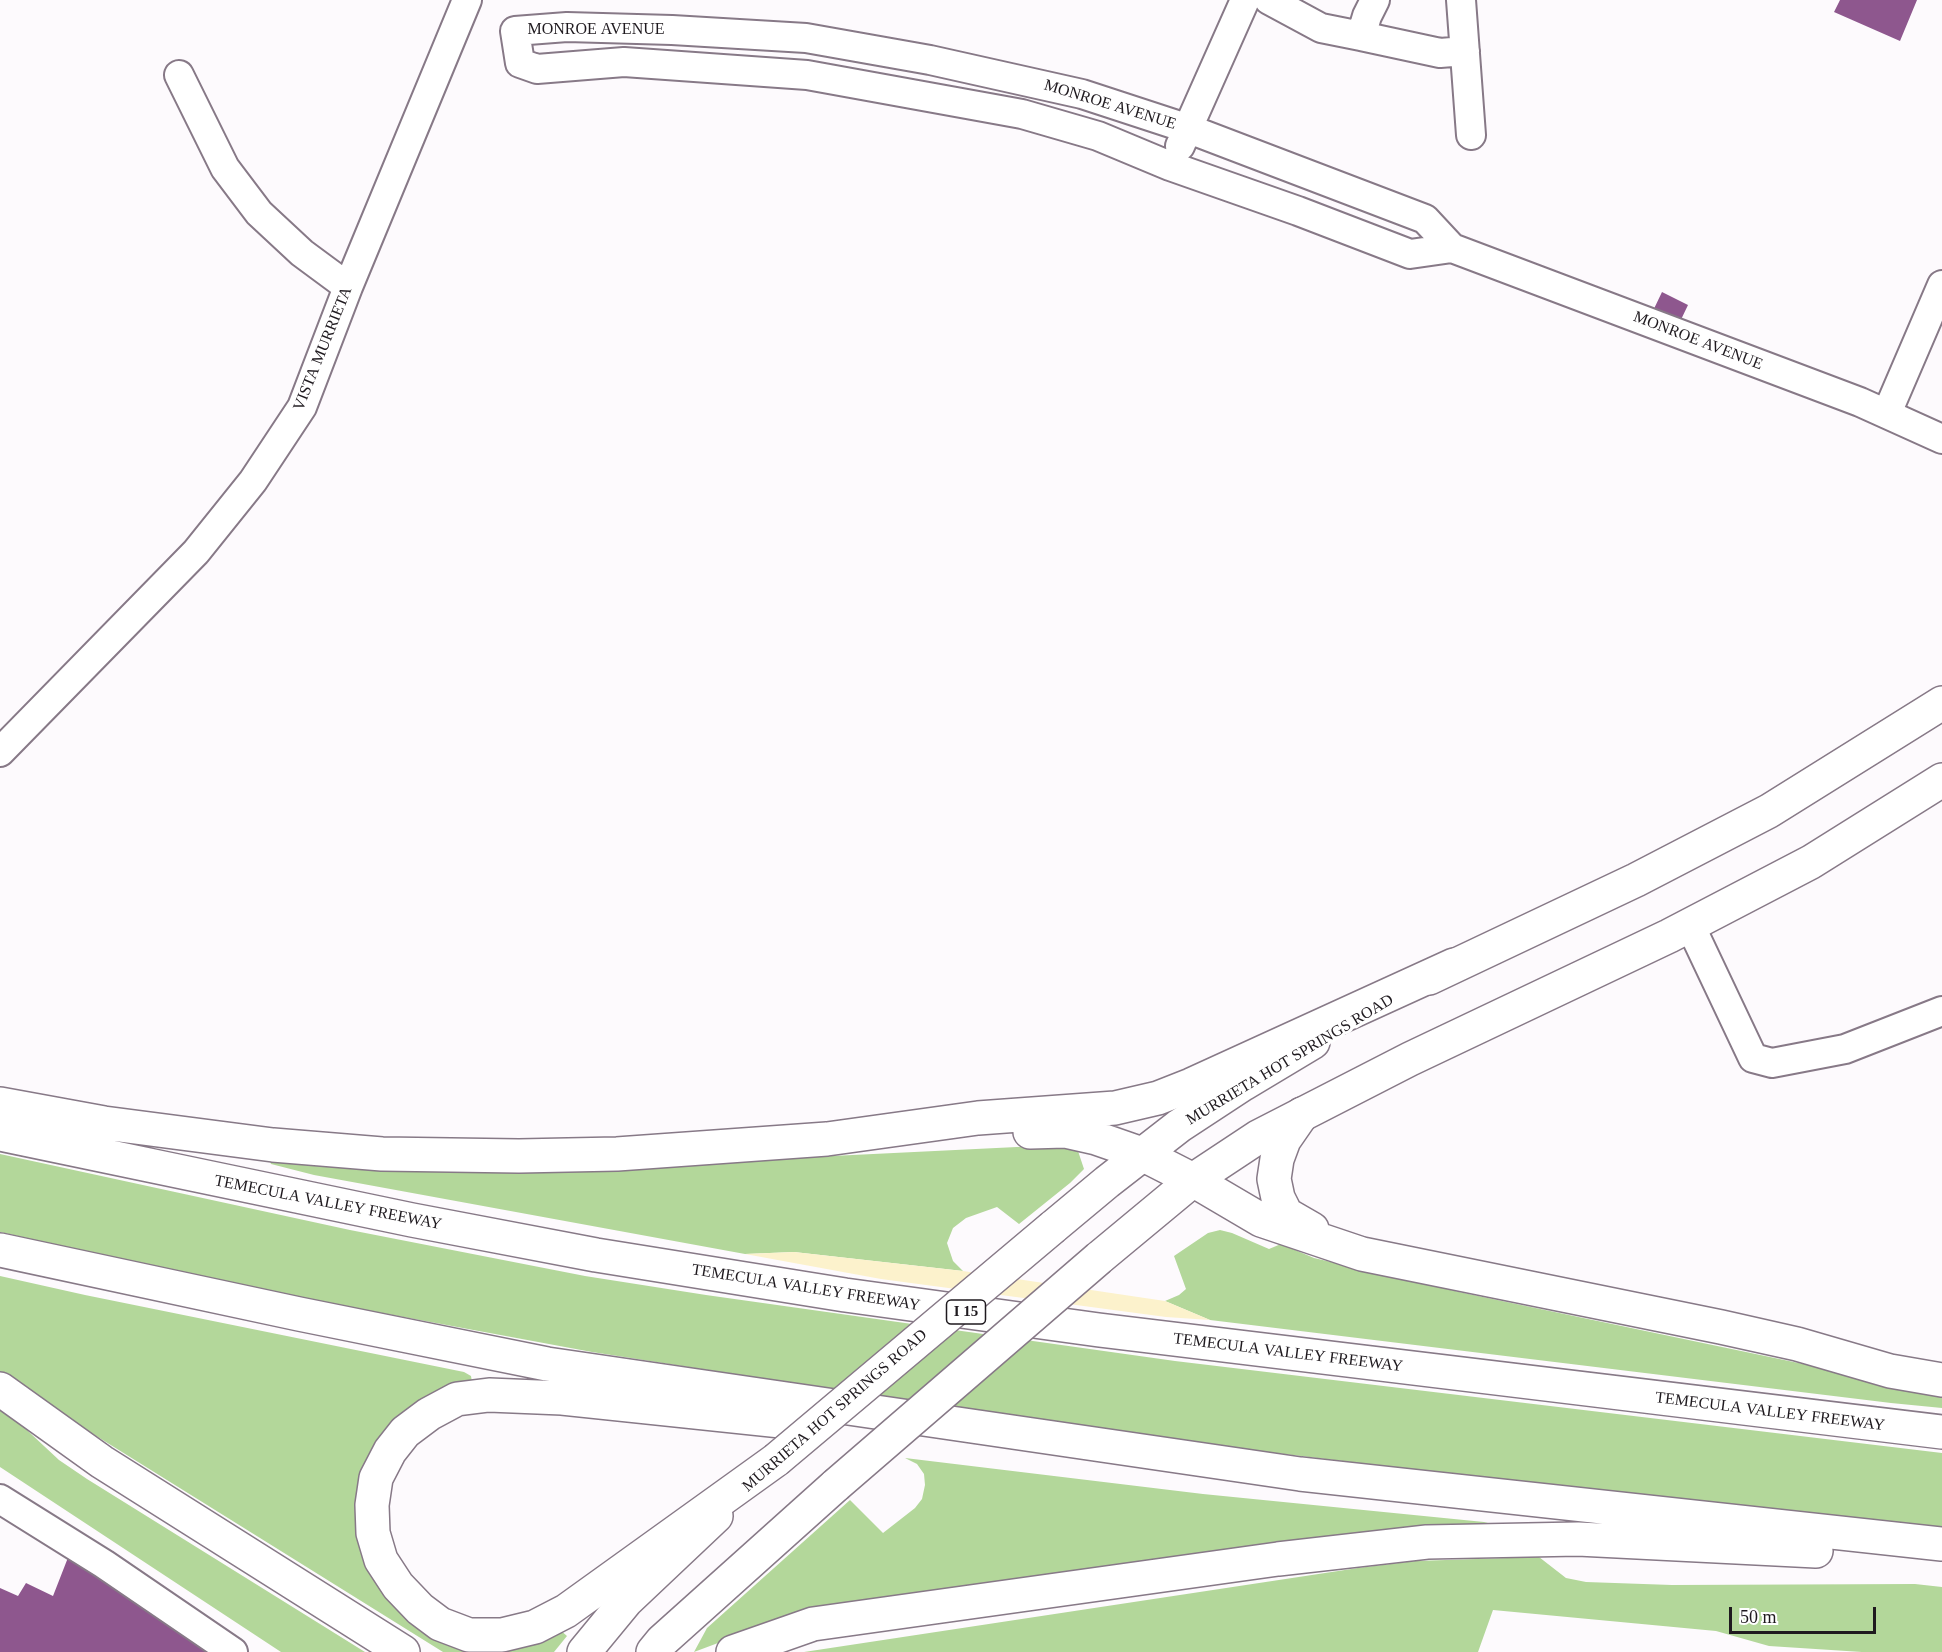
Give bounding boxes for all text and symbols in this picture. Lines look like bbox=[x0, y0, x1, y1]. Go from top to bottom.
street label: MONROE AVENUE bbox=[527, 20, 665, 40]
street label: MONROE AVENUE bbox=[1042, 76, 1178, 134]
street label: VISTA MURRIETA bbox=[289, 284, 357, 414]
street label: MONROE AVENUE bbox=[1631, 307, 1765, 375]
street label: MURRIETA HOT SPRINGS ROAD bbox=[1183, 990, 1397, 1130]
street label: TEMECULA VALLEY FREEWAY bbox=[213, 1172, 443, 1234]
street label: TEMECULA VALLEY FREEWAY bbox=[690, 1260, 922, 1316]
road number: I 15 bbox=[946, 1300, 986, 1324]
street label: MURRIETA HOT SPRINGS ROAD bbox=[739, 1326, 931, 1496]
street label: TEMECULA VALLEY FREEWAY bbox=[1172, 1329, 1404, 1377]
street label: TEMECULA VALLEY FREEWAY bbox=[1654, 1388, 1886, 1436]
scale bar bbox=[1732, 1595, 1879, 1633]
text: 50 m bbox=[1740, 1607, 1777, 1627]

